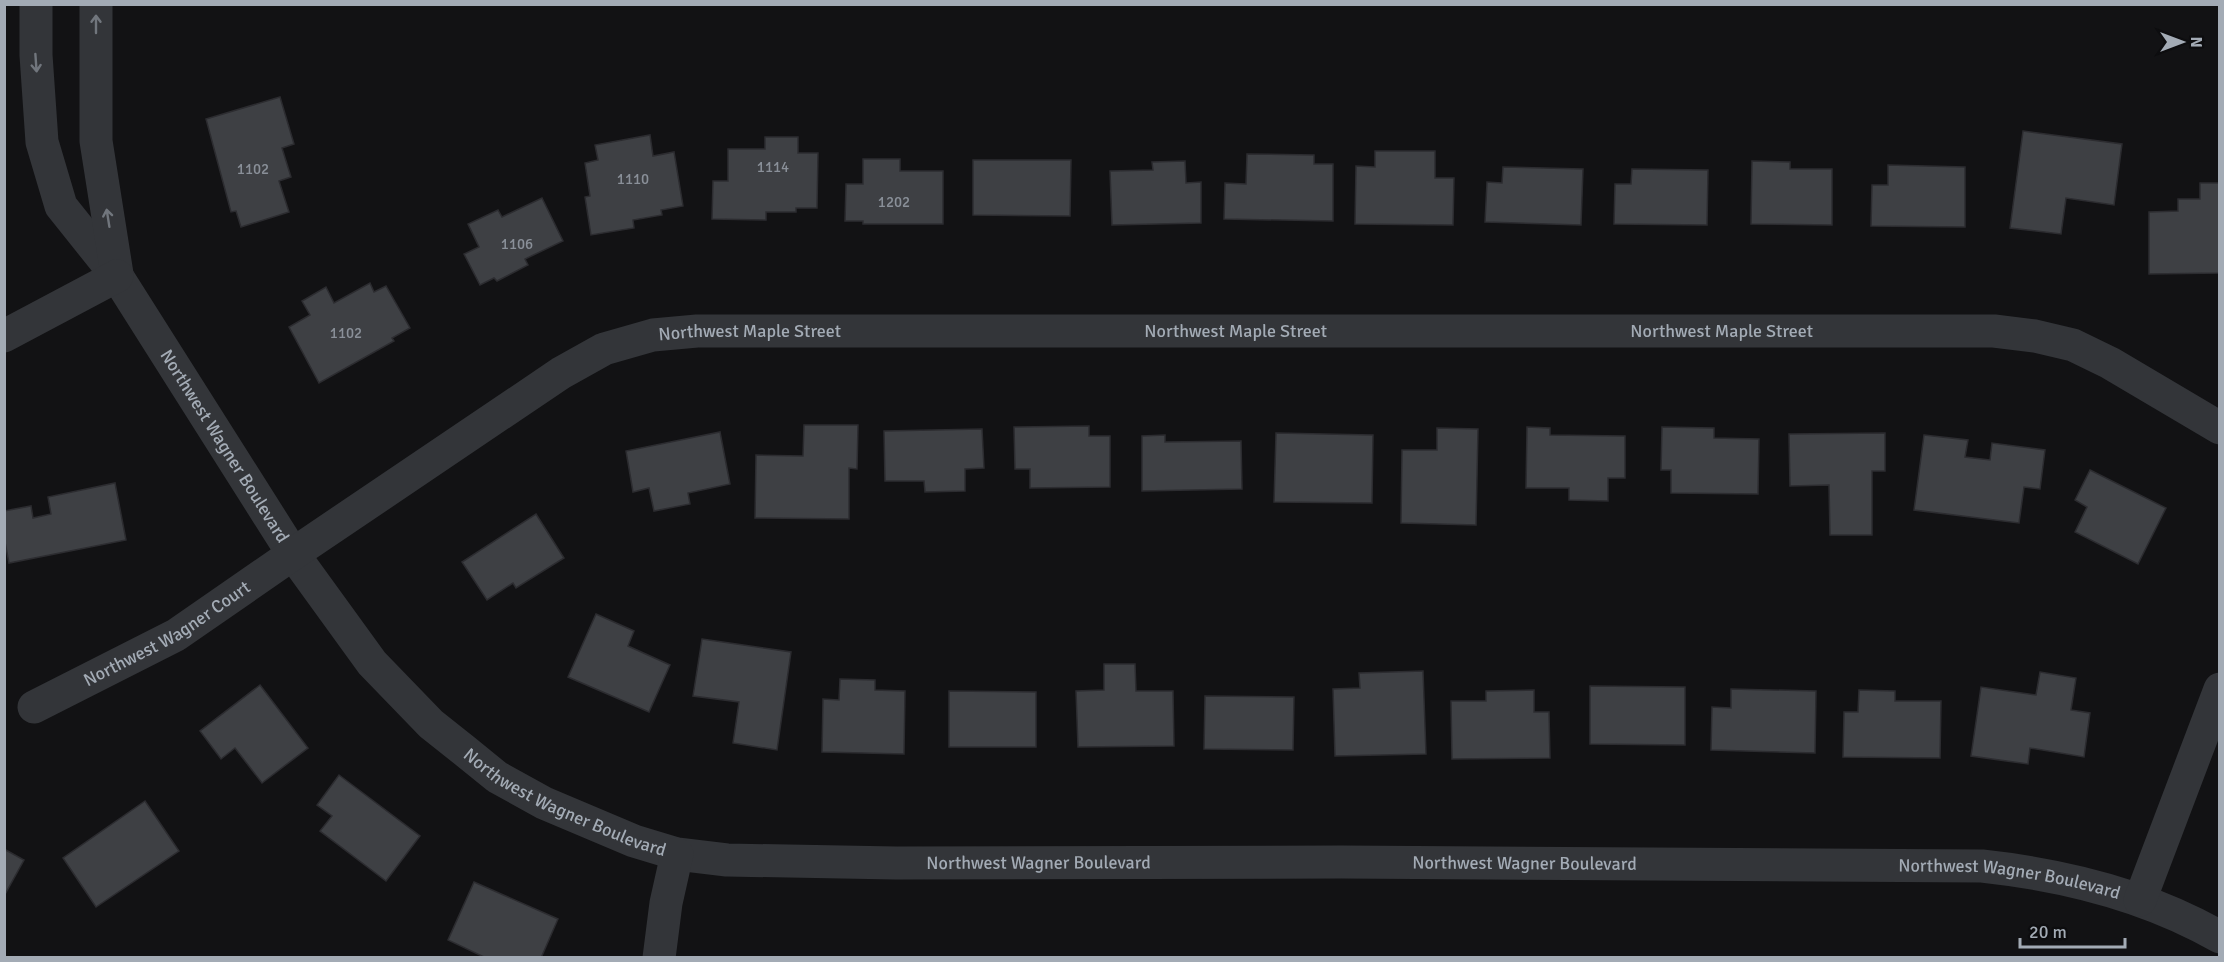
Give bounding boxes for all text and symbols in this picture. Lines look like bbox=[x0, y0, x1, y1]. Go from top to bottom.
north arrow bbox=[2152, 12, 2212, 72]
one-way arrow bbox=[90, 14, 102, 34]
text: N bbox=[2186, 36, 2206, 48]
one-way arrow bbox=[31, 52, 42, 72]
house number: 1114 bbox=[757, 158, 789, 176]
house number: 1102 bbox=[237, 160, 269, 178]
house number: 1110 bbox=[617, 170, 649, 188]
house number: 1202 bbox=[878, 193, 910, 211]
one-way arrow bbox=[103, 209, 114, 228]
house number: 1106 bbox=[501, 235, 533, 253]
street label: Northwest Maple Street bbox=[658, 320, 841, 345]
street label: Northwest Maple Street bbox=[1144, 320, 1327, 342]
street label: Northwest Maple Street bbox=[1630, 320, 1813, 342]
house number: 1102 bbox=[330, 324, 362, 342]
street label: Northwest Wagner Boulevard bbox=[155, 345, 294, 547]
street label: Northwest Wagner Court bbox=[80, 576, 255, 691]
street label: Northwest Wagner Boulevard bbox=[459, 743, 669, 861]
street label: Northwest Wagner Boulevard bbox=[926, 851, 1151, 874]
street label: Northwest Wagner Boulevard bbox=[1412, 851, 1637, 875]
street label: Northwest Wagner Boulevard bbox=[1898, 854, 2123, 904]
scale bar bbox=[2020, 911, 2125, 949]
text: 20 m bbox=[2029, 921, 2067, 943]

